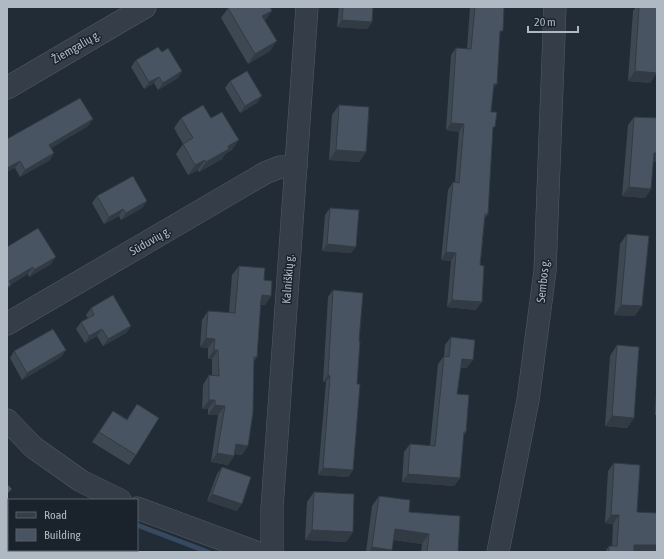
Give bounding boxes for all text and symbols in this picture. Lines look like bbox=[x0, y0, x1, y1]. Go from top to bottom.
scale bar bbox=[528, 8, 578, 34]
text: 20 m bbox=[534, 15, 556, 29]
street label: Žiemgalių g. bbox=[49, 28, 103, 66]
street label: Sūduvių g. bbox=[127, 224, 173, 258]
street label: Kalniškių g. bbox=[279, 254, 297, 304]
street label: Sembos g. bbox=[534, 259, 552, 303]
legend bbox=[8, 499, 138, 551]
text: Road bbox=[44, 508, 67, 522]
text: Building bbox=[44, 528, 82, 542]

